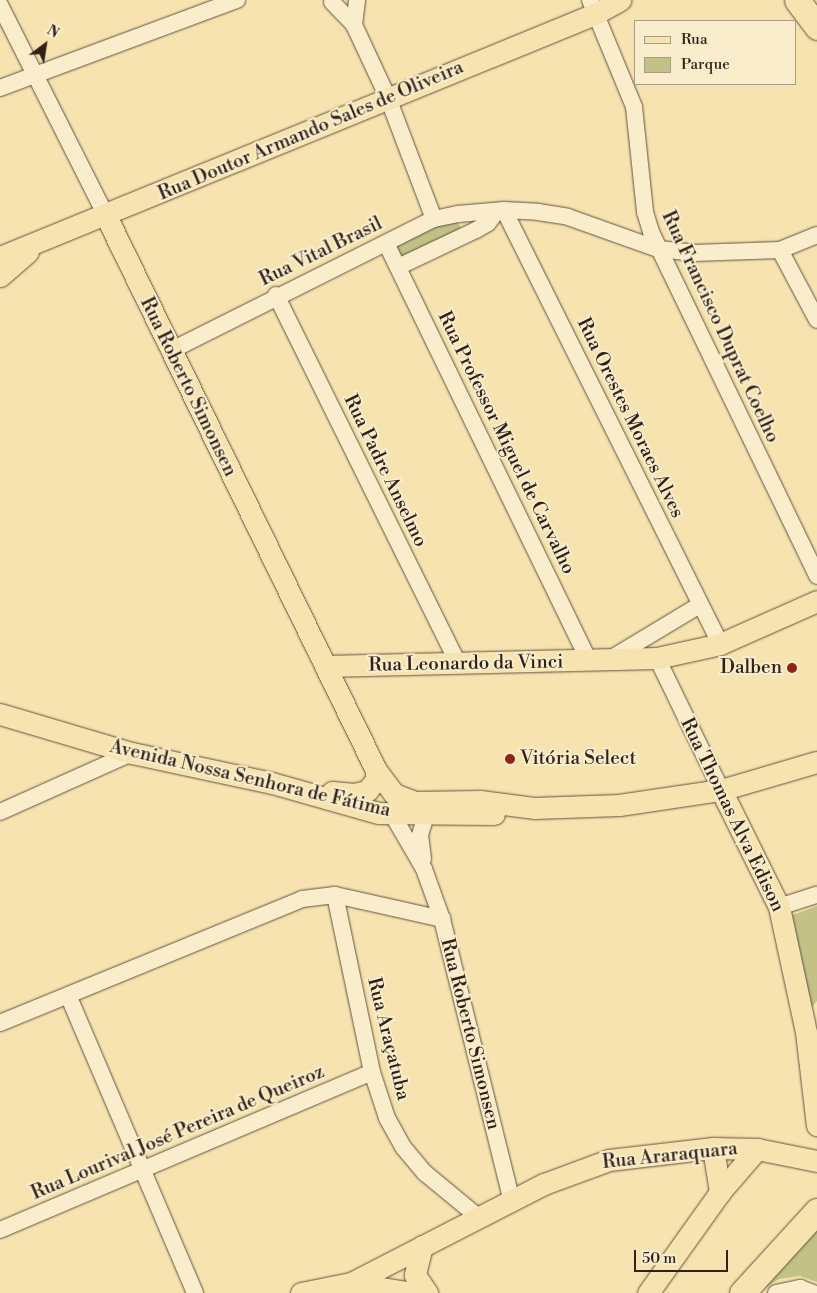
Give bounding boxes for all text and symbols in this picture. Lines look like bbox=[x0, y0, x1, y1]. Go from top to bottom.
north arrow bbox=[20, 20, 70, 70]
legend bbox=[634, 20, 797, 85]
text: N bbox=[43, 22, 62, 43]
text: Rua bbox=[681, 30, 708, 49]
text: Parque bbox=[681, 55, 730, 74]
street label: Rua Doutor Armando Sales de Oliveira bbox=[155, 56, 467, 206]
street label: Rua Francisco Duprat Coelho bbox=[656, 207, 784, 447]
street label: Rua Vital Brasil bbox=[256, 212, 386, 292]
street label: Rua Roberto Simonsen bbox=[135, 294, 241, 480]
street label: Rua Professor Miguel de Carvalho bbox=[432, 308, 580, 578]
street label: Rua Orestes Moraes Alves bbox=[572, 314, 688, 522]
street label: Rua Padre Anselmo bbox=[338, 391, 432, 551]
street label: Rua Leonardo da Vinci bbox=[368, 651, 564, 677]
place label: Dalben bbox=[720, 657, 782, 679]
marker: Dalben bbox=[786, 662, 798, 674]
street label: Rua Thomas Alva Edison bbox=[675, 714, 789, 916]
street label: Avenida Nossa Senhora de Fátima bbox=[107, 736, 393, 822]
place label: Vitória Select bbox=[520, 748, 636, 770]
marker: Vitória Select bbox=[504, 753, 516, 765]
street label: Rua Roberto Simonsen bbox=[435, 936, 505, 1132]
street label: Rua Araçatuba bbox=[362, 975, 414, 1103]
street label: Rua Lourival José Pereira de Queiroz bbox=[28, 1061, 328, 1205]
street label: Rua Araraquara bbox=[601, 1138, 739, 1174]
scale bar bbox=[637, 1240, 731, 1272]
text: 50 m bbox=[642, 1249, 676, 1268]

